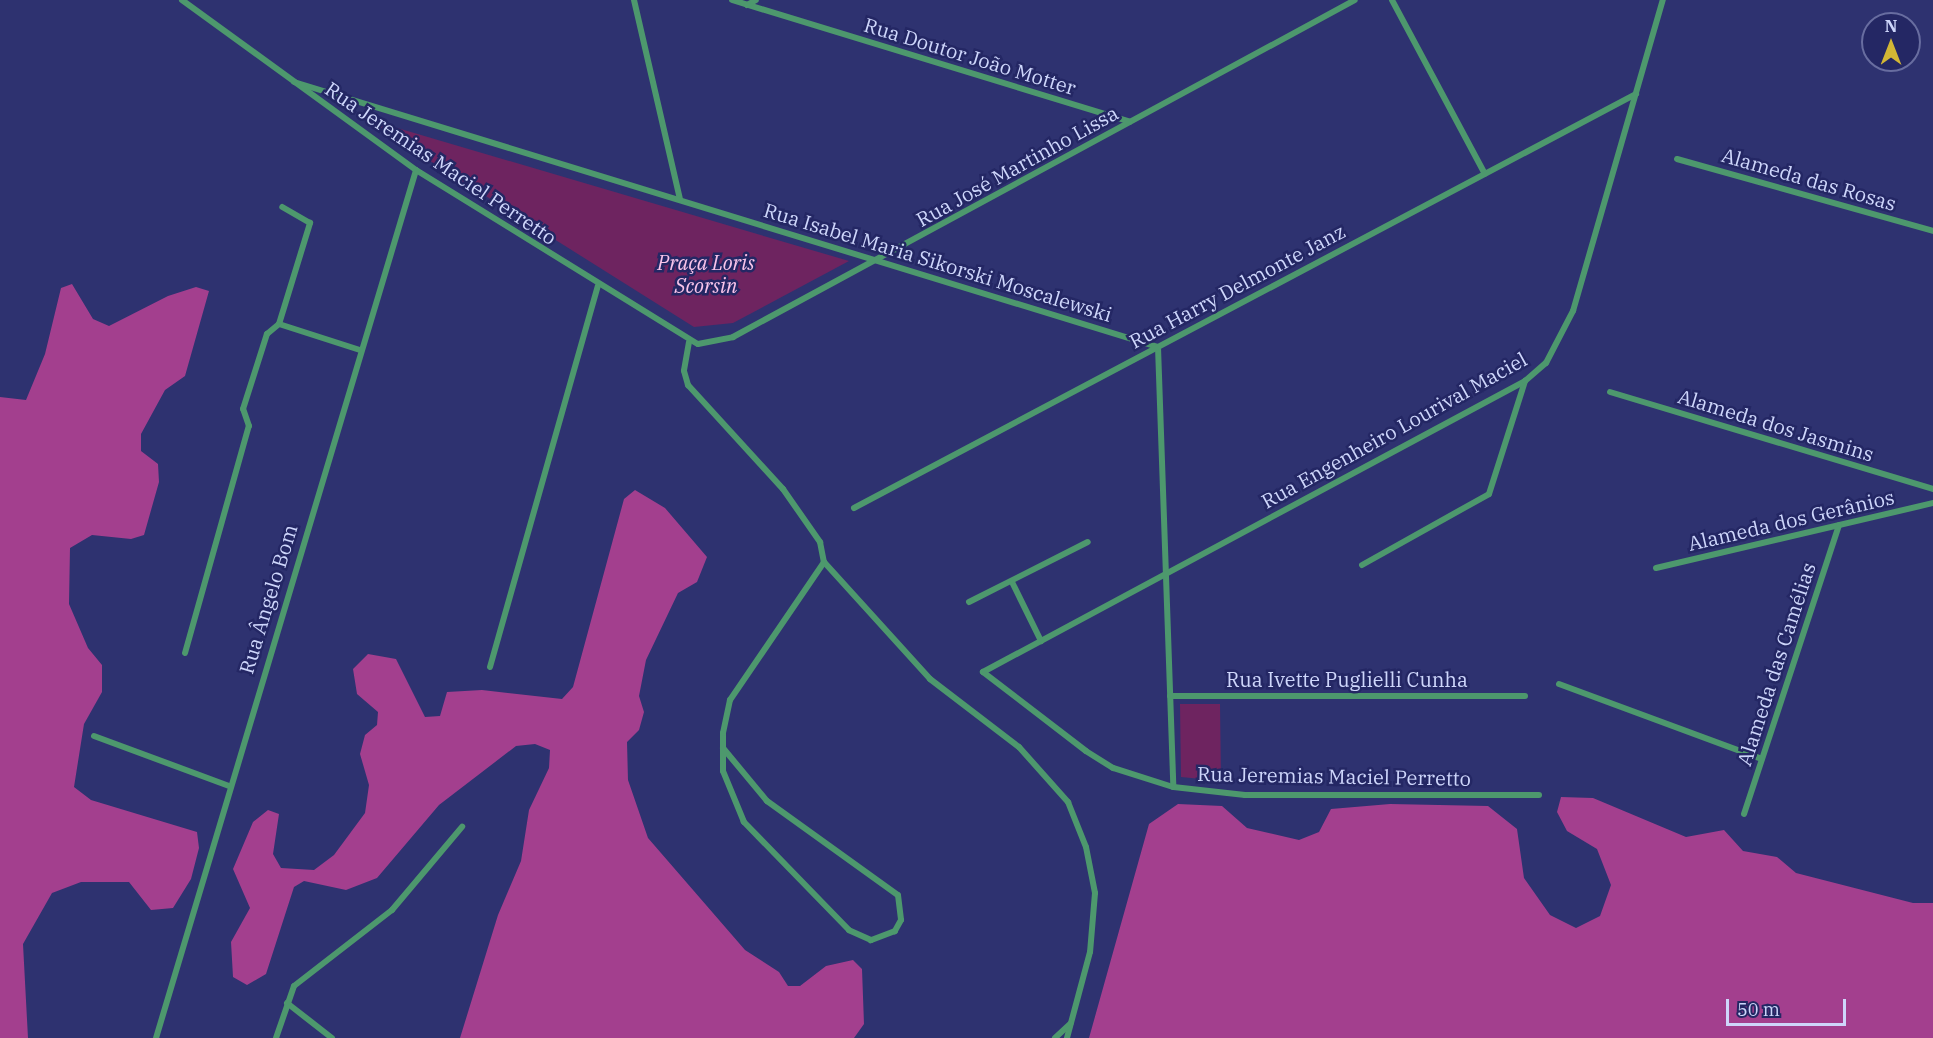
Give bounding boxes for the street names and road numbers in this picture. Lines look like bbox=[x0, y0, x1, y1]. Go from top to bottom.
street label: Rua Doutor João Motter bbox=[861, 12, 1079, 100]
street label: Rua Jeremias Maciel Perretto bbox=[321, 76, 561, 250]
street label: Rua José Martinho Lissa bbox=[912, 100, 1122, 232]
street label: Alameda das Rosas bbox=[1719, 143, 1899, 215]
street label: Rua Isabel Maria Sikorski Moscalewski bbox=[761, 197, 1115, 327]
street label: Rua Harry Delmonte Janz bbox=[1125, 219, 1349, 353]
street label: Rua Engenheiro Lourival Maciel bbox=[1257, 347, 1531, 513]
street label: Alameda dos Jasmins bbox=[1675, 384, 1877, 466]
street label: Alameda dos Gerânios bbox=[1685, 485, 1897, 555]
street label: Rua Ângelo Bom bbox=[234, 521, 302, 677]
street label: Alameda das Camélias bbox=[1732, 559, 1820, 769]
street label: Rua Ivette Puglielli Cunha bbox=[1226, 667, 1468, 691]
street label: Rua Jeremias Maciel Perretto bbox=[1197, 762, 1471, 790]

